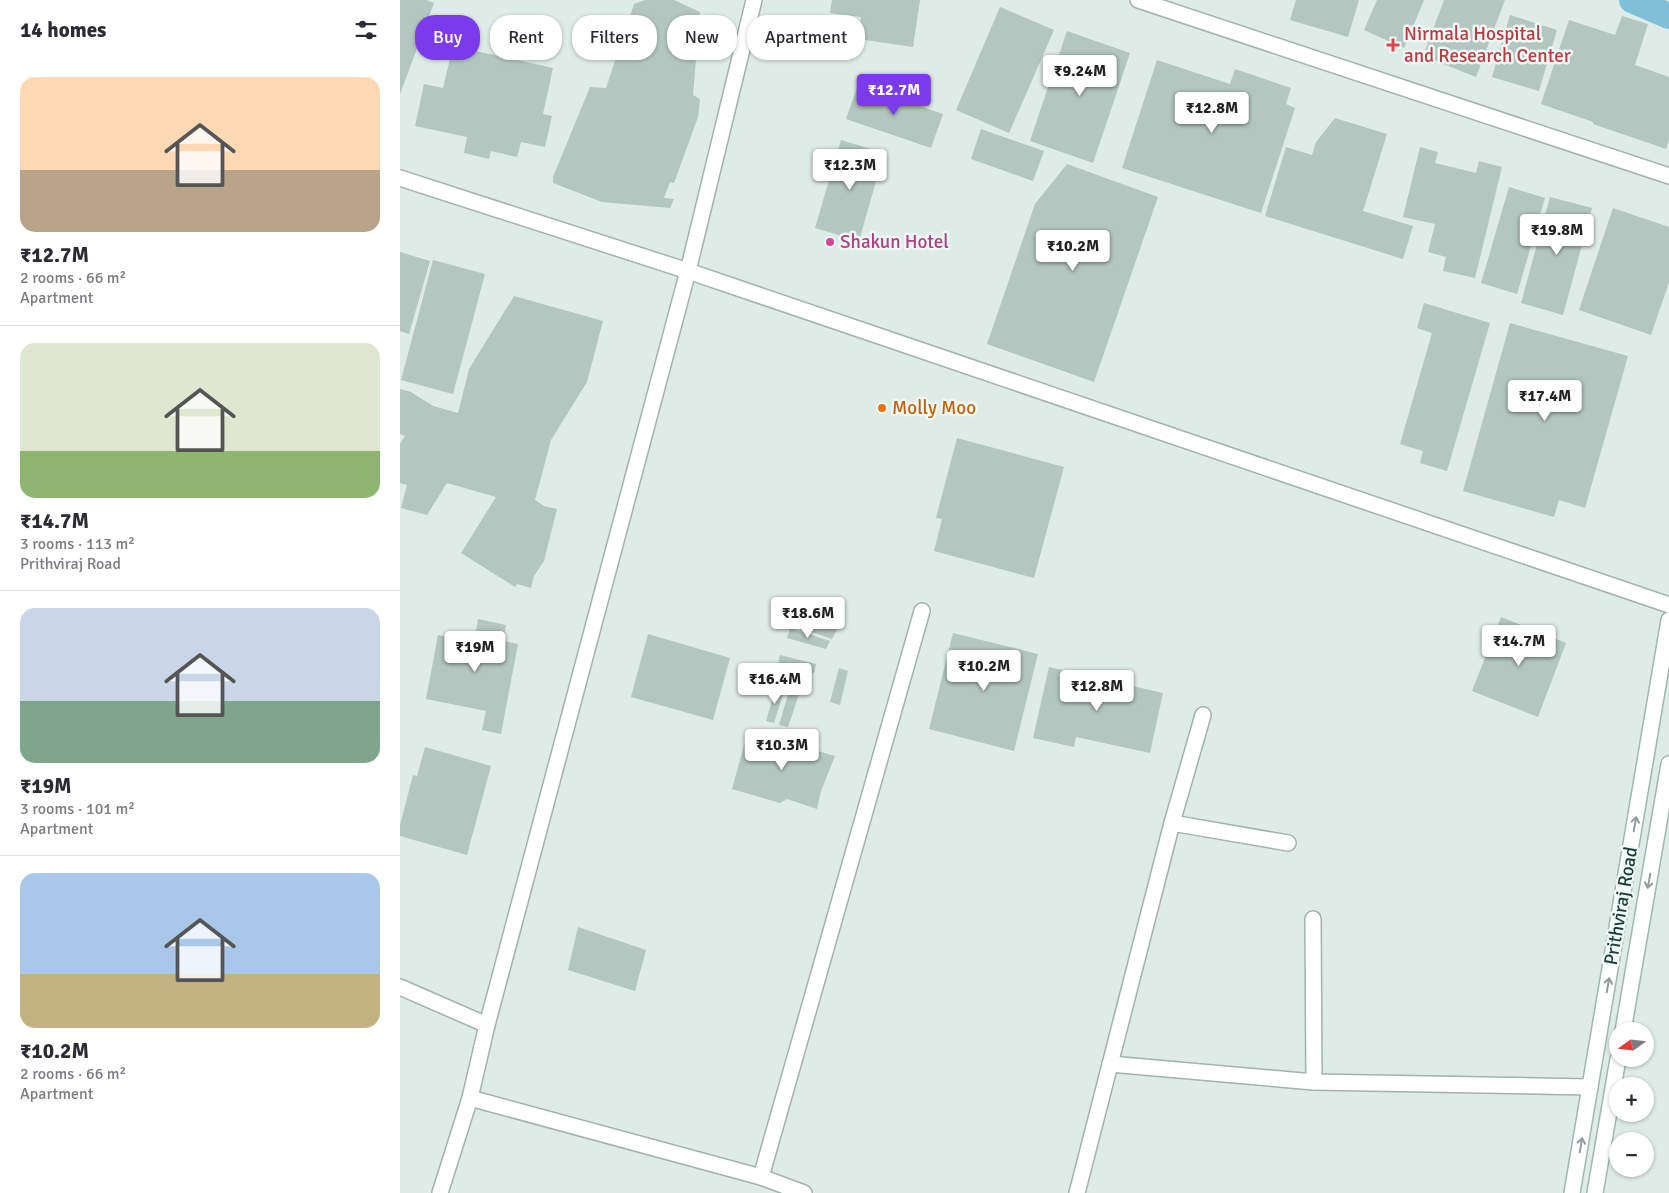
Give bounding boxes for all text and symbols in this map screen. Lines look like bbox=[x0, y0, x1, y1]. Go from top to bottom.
chip: Buy bbox=[415, 15, 480, 60]
chip: Rent bbox=[490, 15, 562, 60]
chip: Filters bbox=[572, 15, 657, 60]
chip: New bbox=[667, 15, 737, 60]
chip: Apartment bbox=[747, 15, 865, 60]
icon: filters bbox=[352, 16, 380, 44]
text: 14 homes bbox=[20, 17, 106, 43]
place label: Nirmala Hospital and Research Center bbox=[1404, 22, 1571, 68]
marker: Nirmala Hospital and Research Center bbox=[1386, 38, 1400, 52]
pin: ₹9.24M bbox=[1039, 54, 1121, 97]
text: ₹9.24M bbox=[1054, 61, 1106, 81]
pin: ₹12.7M bbox=[853, 74, 935, 116]
text: ₹12.7M bbox=[868, 80, 920, 100]
pin: ₹12.8M bbox=[1171, 92, 1253, 134]
text: ₹12.8M bbox=[1186, 98, 1238, 118]
icon: home bbox=[155, 110, 245, 200]
pin: ₹12.3M bbox=[809, 148, 891, 191]
text: ₹12.3M bbox=[824, 155, 876, 175]
pin: ₹19.8M bbox=[1516, 214, 1598, 256]
text: ₹19.8M bbox=[1531, 220, 1583, 240]
place label: Shakun Hotel bbox=[840, 230, 949, 254]
pin: ₹10.2M bbox=[1032, 230, 1114, 272]
marker: Shakun Hotel bbox=[824, 236, 836, 248]
text: ₹10.2M bbox=[1047, 236, 1099, 256]
text: ₹12.7M bbox=[20, 242, 89, 268]
text: 2 rooms · 66 m² bbox=[20, 268, 126, 288]
text: Apartment bbox=[20, 288, 93, 308]
icon: home bbox=[155, 375, 245, 465]
pin: ₹17.4M bbox=[1504, 380, 1586, 422]
text: ₹17.4M bbox=[1519, 386, 1571, 406]
place label: Molly Moo bbox=[892, 396, 976, 420]
marker: Molly Moo bbox=[876, 402, 888, 414]
text: ₹14.7M bbox=[20, 508, 89, 534]
text: 3 rooms · 113 m² bbox=[20, 534, 135, 554]
text: Prithviraj Road bbox=[20, 554, 121, 574]
pin: ₹18.6M bbox=[767, 596, 849, 639]
text: ₹18.6M bbox=[782, 603, 834, 623]
pin: ₹14.7M bbox=[1478, 624, 1560, 667]
pin: ₹19M bbox=[445, 630, 505, 673]
text: ₹14.7M bbox=[1493, 631, 1545, 651]
text: ₹19M bbox=[455, 637, 495, 657]
icon: home bbox=[155, 640, 245, 730]
pin: ₹10.2M bbox=[943, 650, 1025, 692]
text: ₹10.2M bbox=[958, 656, 1010, 676]
pin: ₹16.4M bbox=[734, 662, 816, 705]
text: ₹16.4M bbox=[749, 669, 801, 689]
pin: ₹12.8M bbox=[1056, 670, 1138, 712]
text: ₹12.8M bbox=[1071, 676, 1123, 696]
pin: ₹10.3M bbox=[741, 728, 823, 771]
text: ₹10.3M bbox=[756, 735, 808, 755]
text: ₹19M bbox=[20, 773, 72, 799]
text: 3 rooms · 101 m² bbox=[20, 799, 135, 819]
one-way arrow bbox=[1630, 817, 1640, 833]
text: Apartment bbox=[20, 819, 93, 839]
street label: Prithviraj Road bbox=[1599, 845, 1643, 967]
one-way arrow bbox=[1643, 872, 1653, 888]
icon: home bbox=[155, 905, 245, 995]
one-way arrow bbox=[1603, 977, 1613, 993]
north arrow bbox=[1609, 1022, 1654, 1068]
map controls bbox=[1609, 1022, 1654, 1177]
text: ₹10.2M bbox=[20, 1038, 89, 1064]
text: 2 rooms · 66 m² bbox=[20, 1064, 126, 1084]
button: + bbox=[1609, 1077, 1654, 1122]
text: Apartment bbox=[20, 1084, 93, 1104]
button: − bbox=[1609, 1132, 1654, 1177]
one-way arrow bbox=[1576, 1137, 1586, 1153]

